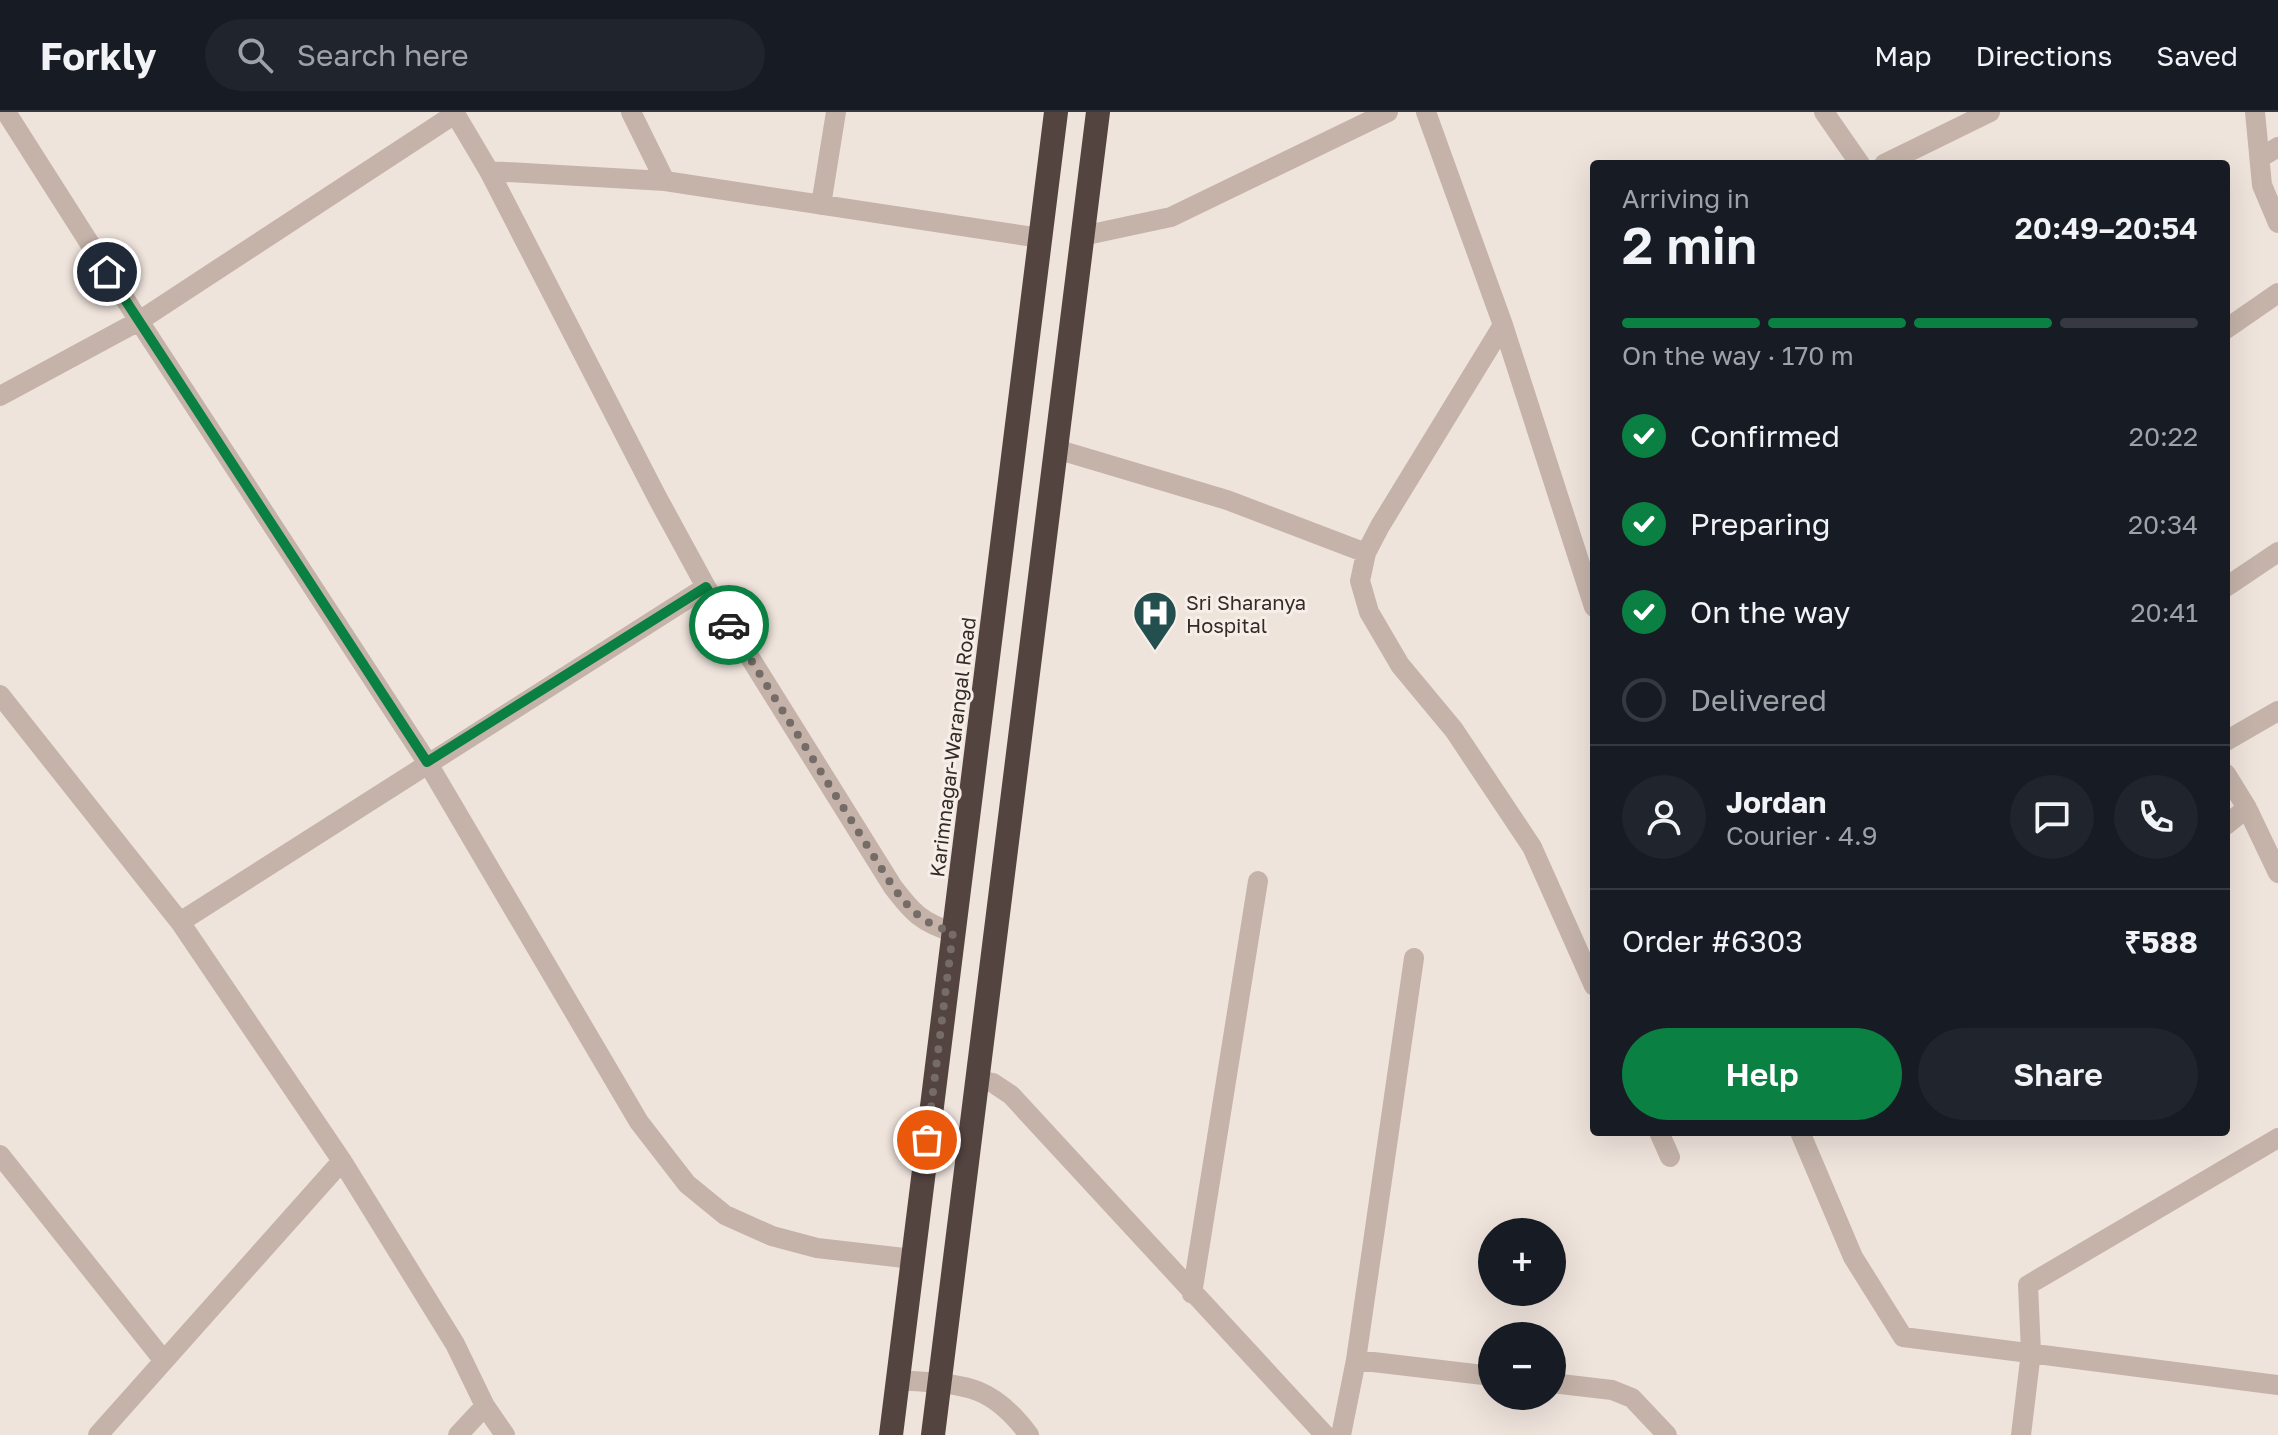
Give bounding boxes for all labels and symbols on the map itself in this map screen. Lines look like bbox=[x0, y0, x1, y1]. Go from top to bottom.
pin bbox=[73, 238, 141, 306]
courier bbox=[689, 585, 769, 665]
hospital icon: Sri Sharanya Hospital bbox=[1131, 589, 1179, 652]
place label: Sri Sharanya Hospital bbox=[1186, 590, 1306, 637]
street label: Karimnagar-Warangal Road bbox=[924, 615, 980, 879]
pin bbox=[893, 1106, 961, 1174]

